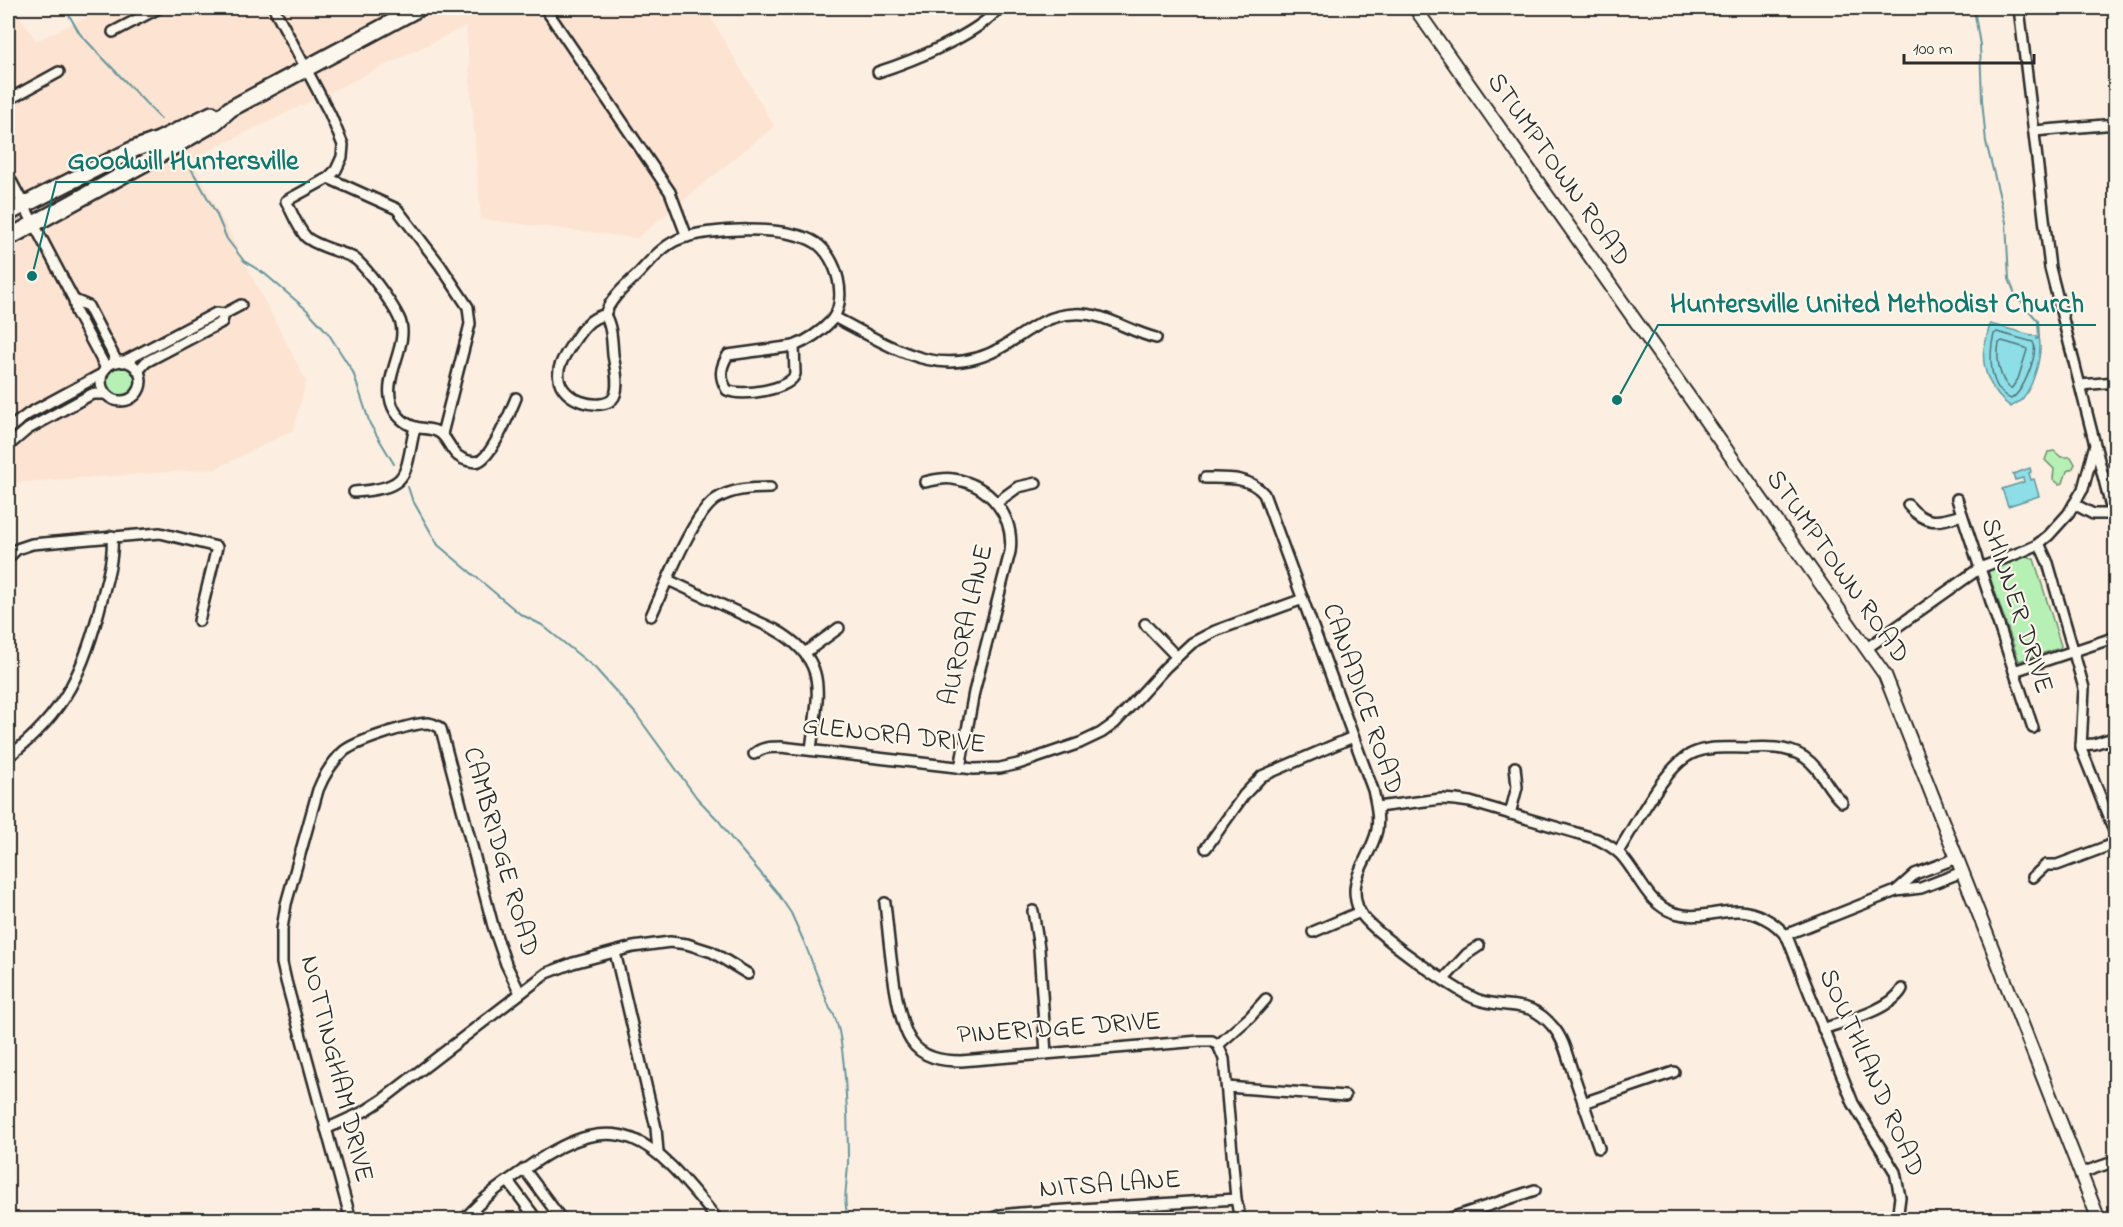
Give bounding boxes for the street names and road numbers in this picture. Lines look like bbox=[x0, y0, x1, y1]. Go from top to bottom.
street label: STUMPTOWN ROAD bbox=[1476, 65, 1640, 275]
street label: STUMPTOWN ROAD bbox=[1755, 462, 1919, 672]
street label: SHINNER DRIVE bbox=[1969, 513, 2063, 699]
street label: AURORA LANE bbox=[929, 540, 1005, 710]
street label: CANADICE ROAD bbox=[1311, 598, 1413, 800]
street label: GLENORA DRIVE bbox=[800, 707, 988, 765]
street label: CAMBRIDGE ROAD bbox=[451, 743, 549, 961]
street label: NOTTINGHAM DRIVE bbox=[289, 952, 383, 1186]
street label: SOUTHLAND ROAD bbox=[1808, 963, 1934, 1183]
street label: PINERIDGE DRIVE bbox=[956, 1002, 1162, 1056]
street label: NITSA LANE bbox=[1038, 1161, 1182, 1209]

